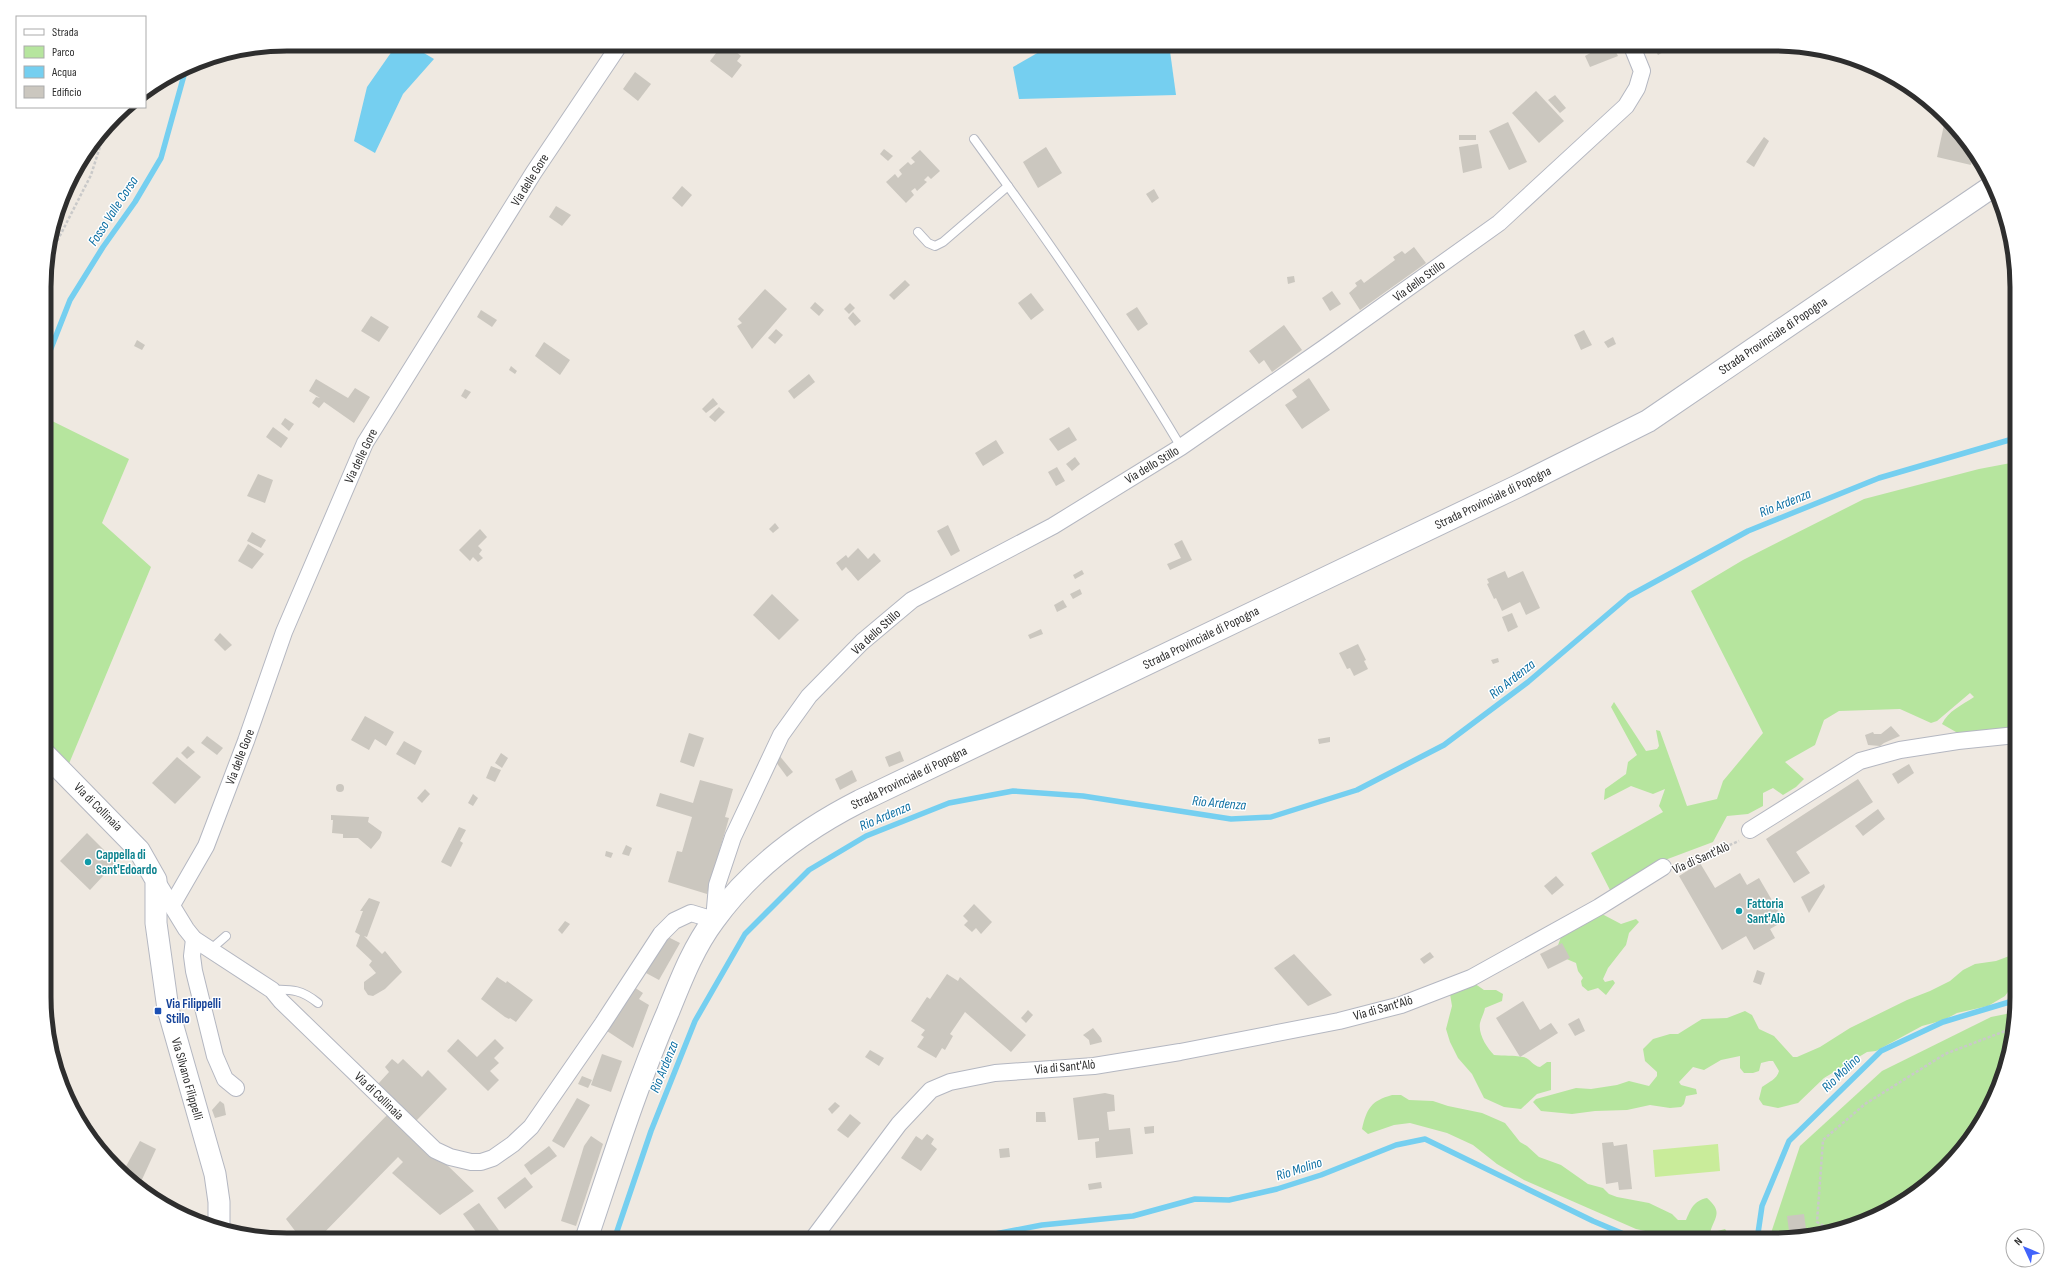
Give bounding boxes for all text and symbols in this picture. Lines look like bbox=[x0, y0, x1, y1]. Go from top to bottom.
legend bbox=[16, 16, 146, 108]
text: Strada bbox=[52, 25, 79, 40]
text: Parco bbox=[52, 45, 75, 60]
text: Acqua bbox=[51, 65, 77, 80]
text: Edificio bbox=[52, 85, 81, 100]
street label: Via delle Gore bbox=[508, 151, 552, 209]
water label: Fosso Valle Corsa bbox=[84, 173, 142, 249]
street label: Via dello Stillo bbox=[1390, 257, 1448, 305]
street label: Strada Provinciale di Popogna bbox=[1716, 294, 1830, 378]
street label: Via delle Gore bbox=[341, 426, 381, 486]
street label: Via dello Stillo bbox=[1122, 443, 1182, 487]
street label: Strada Provinciale di Popogna bbox=[1432, 463, 1554, 533]
water label: Rio Ardenza bbox=[1757, 485, 1814, 521]
street label: Strada Provinciale di Popogna bbox=[1140, 603, 1262, 673]
street label: Via dello Stillo bbox=[848, 606, 904, 658]
water label: Rio Ardenza bbox=[1485, 655, 1539, 702]
street label: Via delle Gore bbox=[222, 727, 258, 787]
street label: Strada Provinciale di Popogna bbox=[848, 743, 970, 813]
street label: Via di Collinaia bbox=[70, 779, 126, 835]
water label: Rio Ardenza bbox=[1191, 792, 1247, 814]
water label: Rio Ardenza bbox=[857, 797, 914, 834]
street label: Via di Sant'Alò bbox=[1670, 838, 1732, 878]
place label: Cappella di Sant'Edoardo bbox=[96, 847, 157, 878]
marker: Cappella di Sant'Edoardo bbox=[83, 857, 93, 867]
place label: Fattoria Sant'Alò bbox=[1747, 896, 1786, 927]
marker: Fattoria Sant'Alò bbox=[1734, 906, 1744, 916]
street label: Via di Sant'Alò bbox=[1351, 992, 1415, 1024]
place label: Via Filippelli Stillo bbox=[166, 996, 221, 1027]
marker: Via Filippelli Stillo bbox=[153, 1006, 163, 1016]
street label: Via Silvano Filippelli bbox=[168, 1036, 206, 1122]
water label: Rio Ardenza bbox=[646, 1038, 682, 1095]
water label: Rio Molino bbox=[1818, 1050, 1864, 1096]
street label: Via di Sant'Alò bbox=[1034, 1056, 1096, 1078]
street label: Via di Collinaia bbox=[351, 1069, 407, 1123]
water label: Rio Molino bbox=[1274, 1153, 1325, 1184]
north arrow bbox=[2005, 1228, 2045, 1268]
text: N bbox=[2011, 1235, 2025, 1248]

